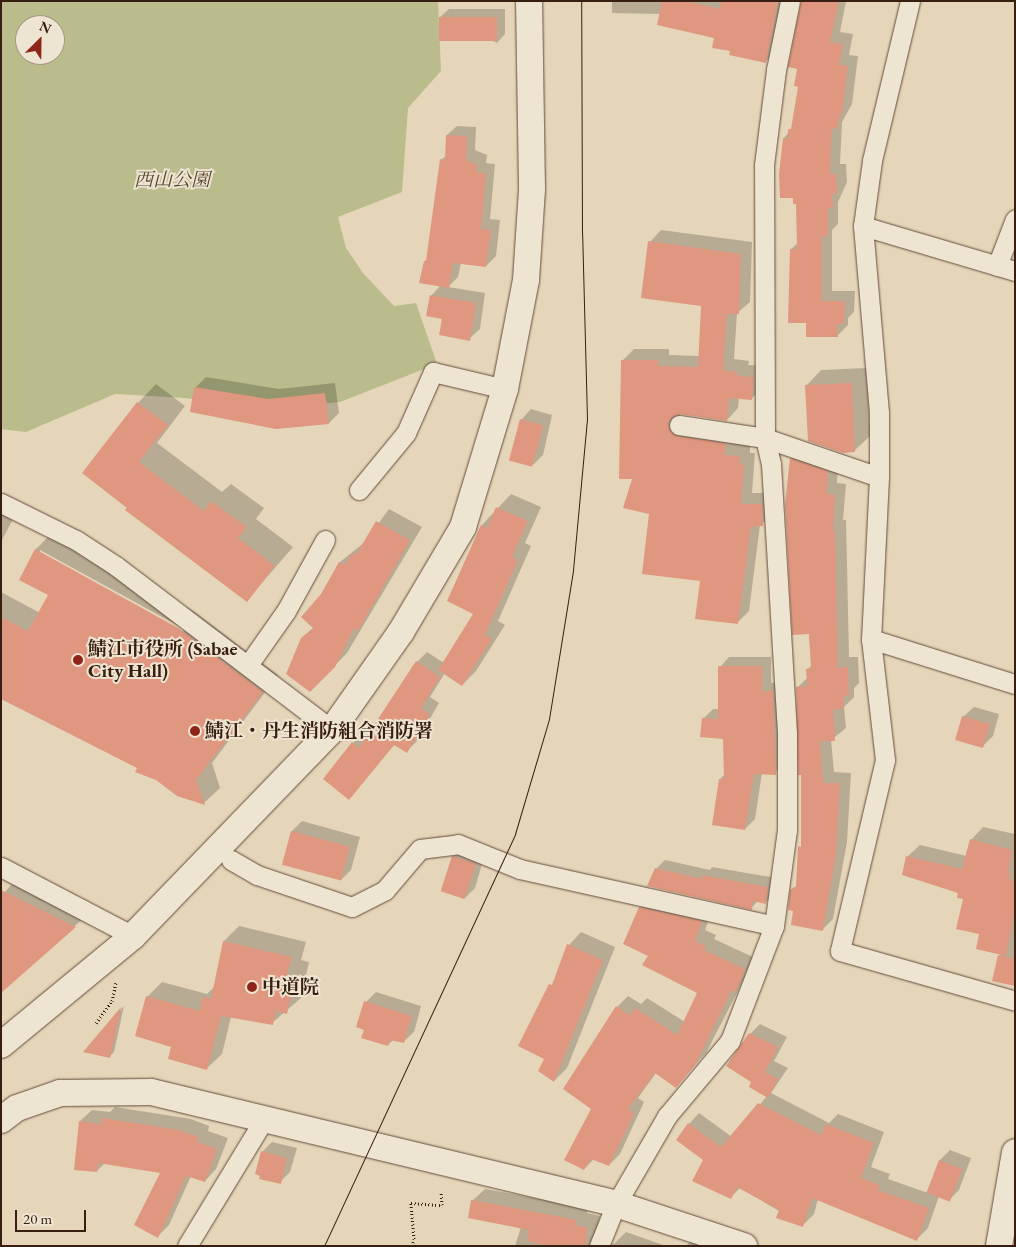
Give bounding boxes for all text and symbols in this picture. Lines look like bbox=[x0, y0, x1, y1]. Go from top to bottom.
north arrow bbox=[15, 15, 65, 65]
text: N bbox=[37, 17, 54, 38]
park label: 西山公園 bbox=[134, 169, 210, 191]
place label: 鯖江市役所 (Sabae City Hall) bbox=[88, 638, 237, 682]
marker: 鯖江市役所 (Sabae City Hall) bbox=[72, 654, 84, 666]
place label: 鯖江・丹生消防組合消防署 bbox=[205, 720, 433, 742]
marker: 鯖江・丹生消防組合消防署 bbox=[189, 725, 201, 737]
place label: 中道院 bbox=[262, 976, 319, 998]
marker: 中道院 bbox=[246, 981, 258, 993]
scale bar bbox=[18, 1200, 89, 1232]
text: 20 m bbox=[23, 1209, 52, 1228]

